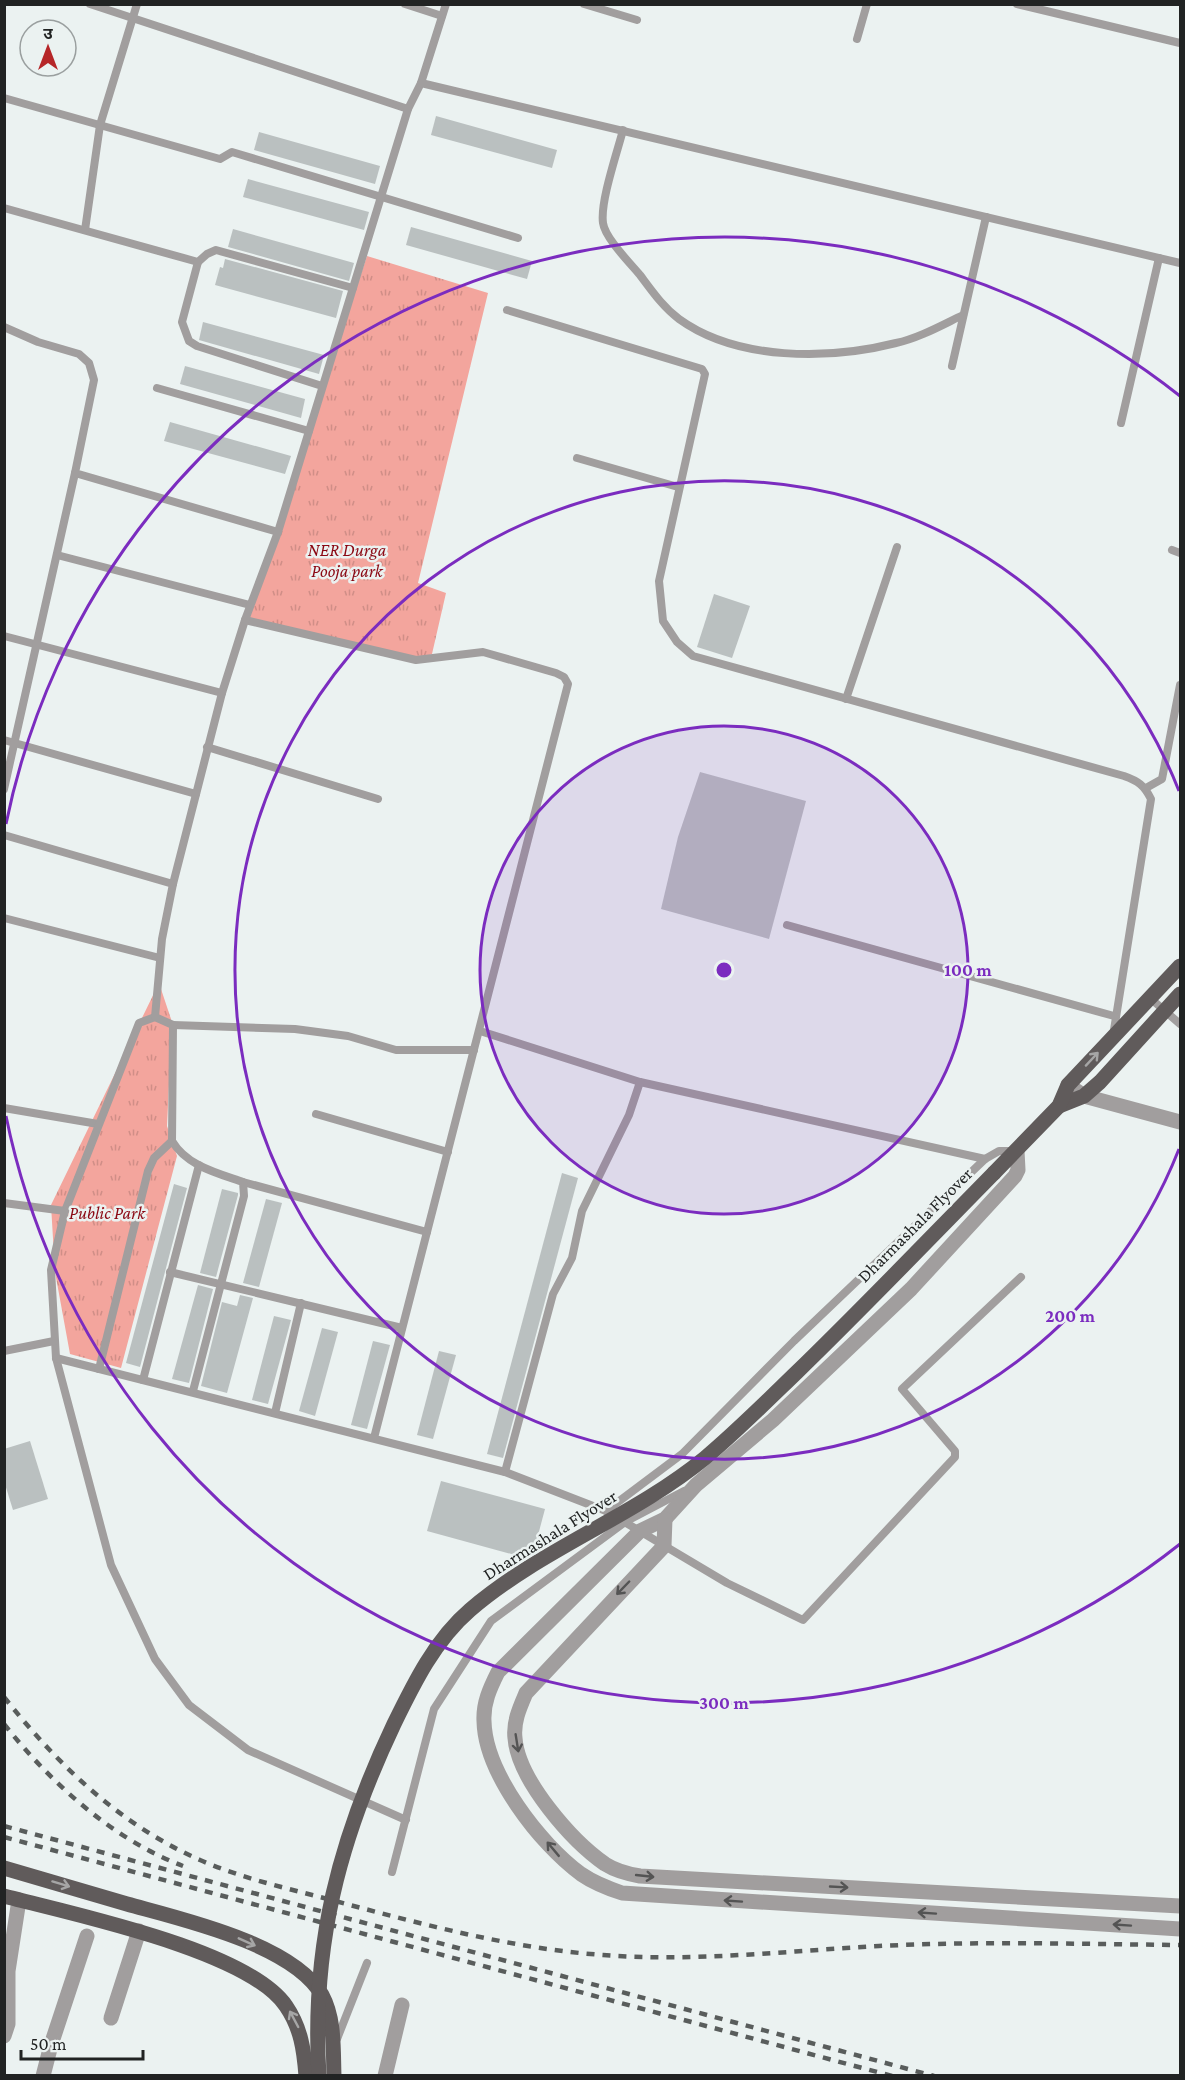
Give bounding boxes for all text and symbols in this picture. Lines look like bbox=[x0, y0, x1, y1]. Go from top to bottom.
north arrow bbox=[18, 18, 78, 78]
text: उ bbox=[43, 25, 53, 42]
park label: NER Durga Pooja park bbox=[308, 540, 387, 582]
centre of rings bbox=[714, 960, 734, 980]
text: 100 m bbox=[944, 960, 992, 980]
one-way arrow bbox=[1085, 1051, 1099, 1066]
street label: Dharmashala Flyover bbox=[854, 1163, 977, 1286]
park label: Public Park bbox=[69, 1203, 146, 1223]
text: 200 m bbox=[1045, 1306, 1096, 1326]
street label: Dharmashala Flyover bbox=[479, 1485, 621, 1584]
one-way arrow bbox=[617, 1580, 631, 1595]
text: 300 m bbox=[699, 1693, 749, 1713]
one-way arrow bbox=[512, 1733, 523, 1752]
one-way arrow bbox=[546, 1841, 559, 1857]
one-way arrow bbox=[634, 1871, 654, 1882]
one-way arrow bbox=[51, 1879, 70, 1890]
one-way arrow bbox=[829, 1882, 849, 1893]
one-way arrow bbox=[723, 1895, 743, 1906]
one-way arrow bbox=[918, 1907, 938, 1918]
one-way arrow bbox=[1113, 1919, 1133, 1930]
one-way arrow bbox=[237, 1937, 255, 1948]
one-way arrow bbox=[287, 2010, 299, 2028]
scale bar bbox=[21, 2023, 142, 2061]
text: 50 m bbox=[30, 2034, 67, 2054]

